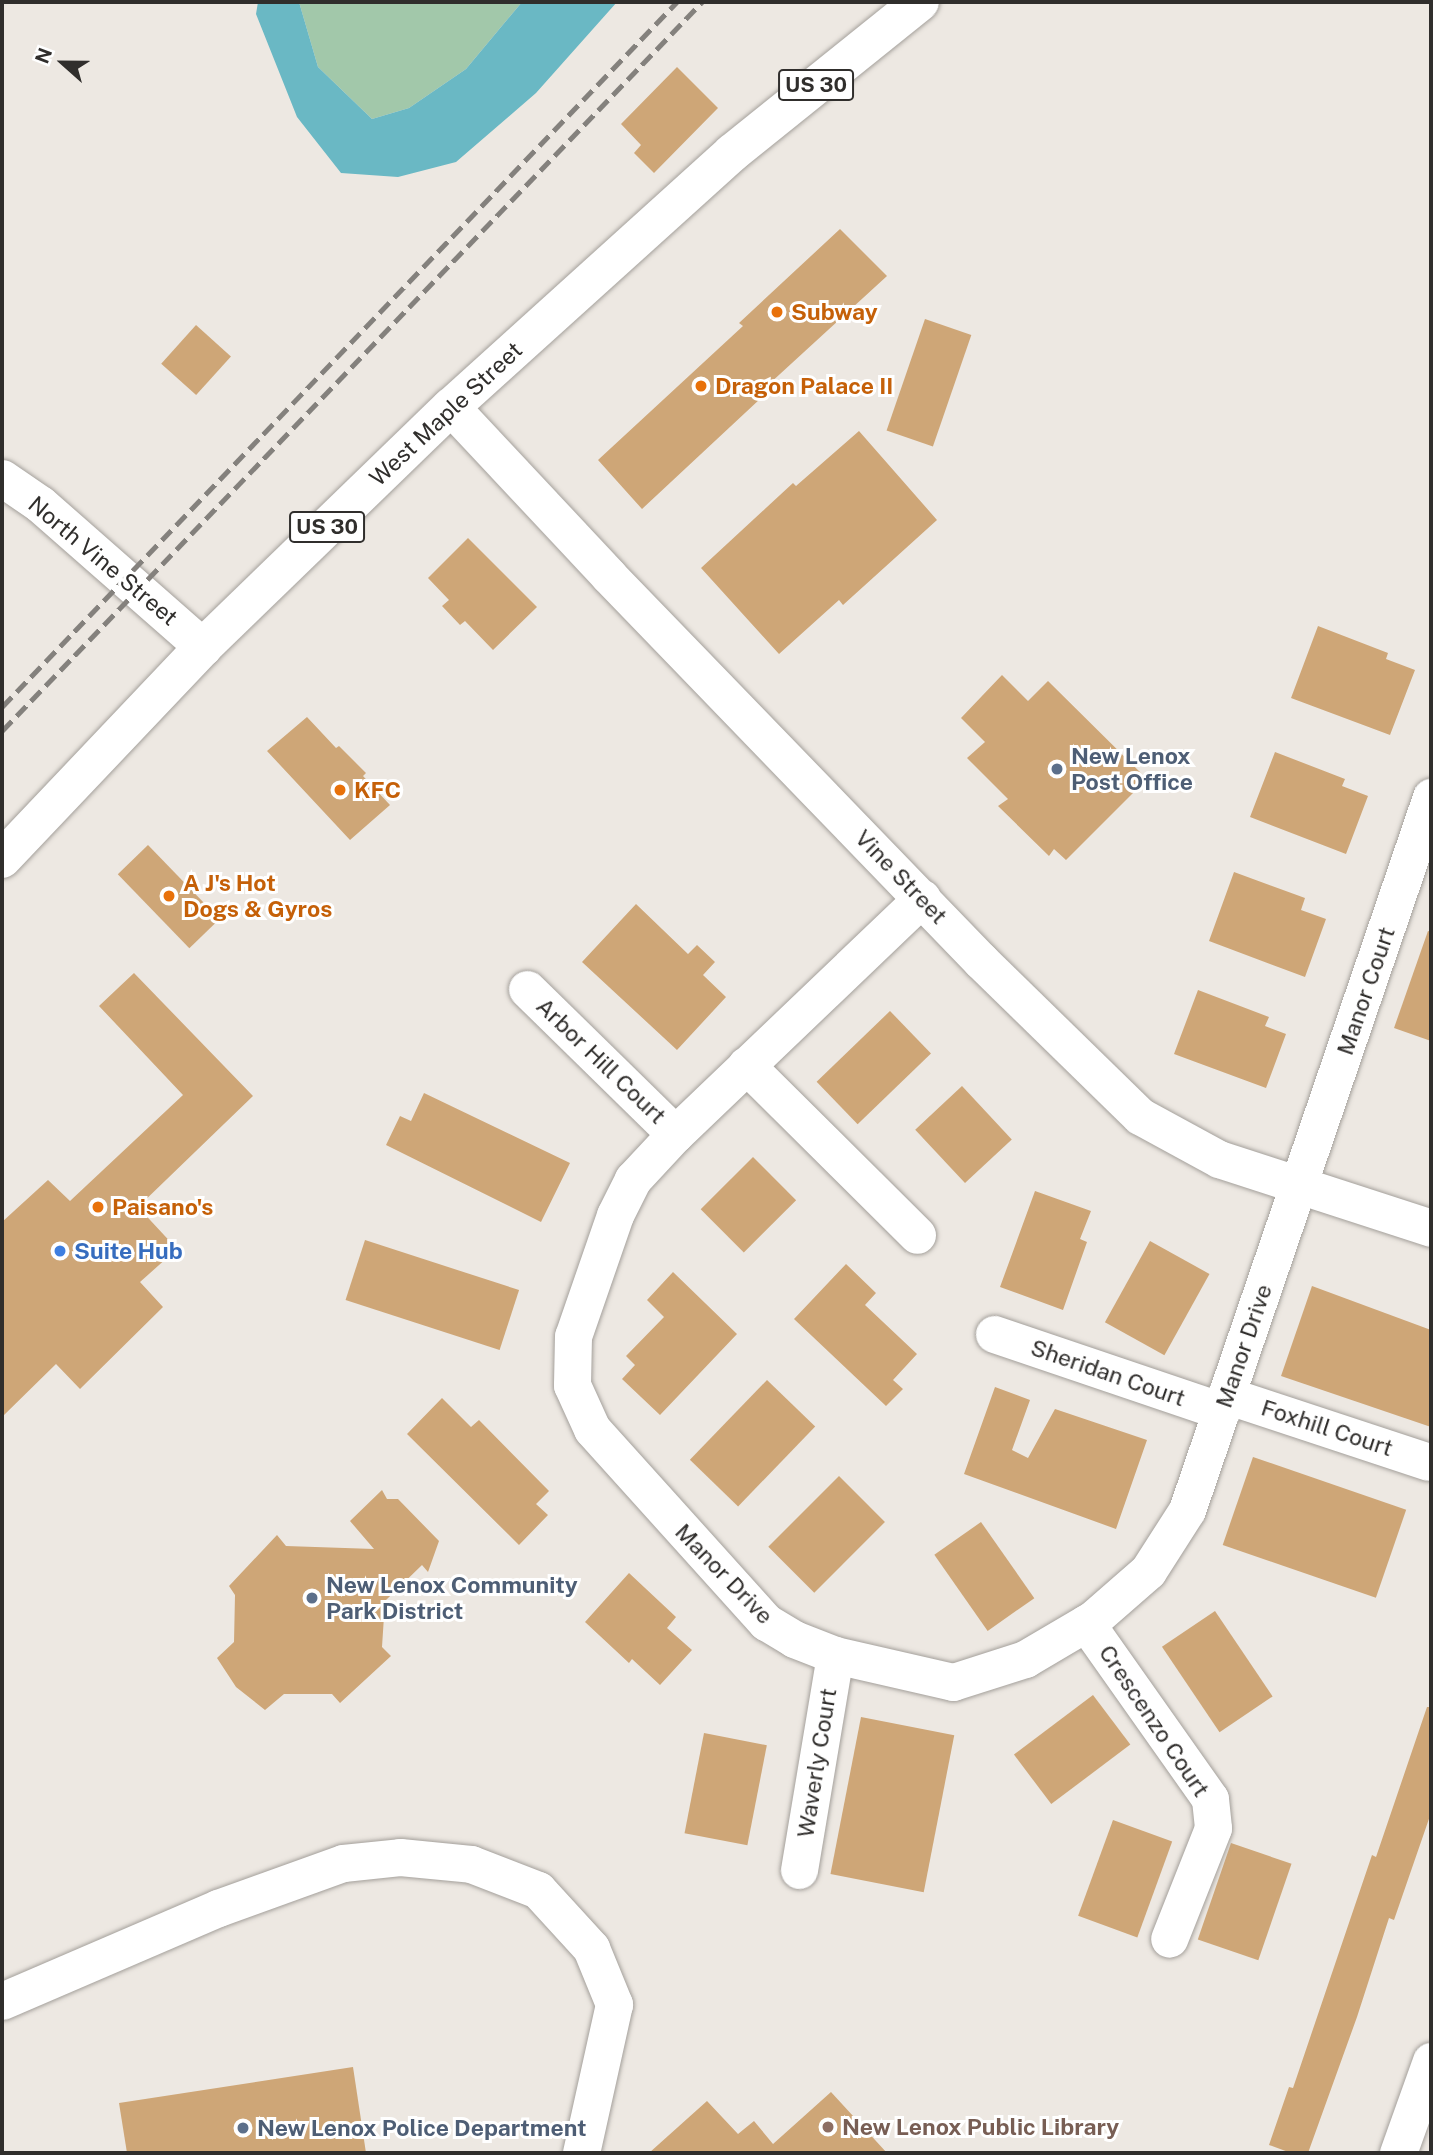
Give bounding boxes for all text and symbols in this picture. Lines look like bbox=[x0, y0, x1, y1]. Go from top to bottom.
north arrow bbox=[28, 28, 98, 98]
text: N bbox=[30, 45, 56, 66]
road number: US 30 bbox=[778, 68, 854, 102]
place label: Subway bbox=[791, 298, 878, 326]
marker: Subway bbox=[769, 304, 785, 320]
street label: West Maple Street bbox=[364, 336, 528, 492]
place label: Dragon Palace II bbox=[715, 372, 893, 400]
marker: Dragon Palace II bbox=[693, 378, 709, 394]
street label: North Vine Street bbox=[22, 490, 184, 632]
road number: US 30 bbox=[288, 510, 366, 544]
place label: New Lenox Post Office bbox=[1071, 742, 1193, 796]
marker: New Lenox Post Office bbox=[1049, 761, 1065, 777]
place label: KFC bbox=[354, 776, 401, 804]
marker: KFC bbox=[332, 782, 348, 798]
street label: Vine Street bbox=[849, 824, 953, 930]
place label: A J's Hot Dogs & Gyros bbox=[183, 869, 333, 923]
marker: A J's Hot Dogs & Gyros bbox=[161, 888, 177, 904]
street label: Manor Court bbox=[1331, 923, 1401, 1059]
street label: Arbor Hill Court bbox=[531, 992, 671, 1130]
place label: Paisano's bbox=[112, 1193, 213, 1221]
marker: Paisano's bbox=[90, 1199, 106, 1215]
place label: Suite Hub bbox=[74, 1237, 183, 1265]
marker: Suite Hub bbox=[52, 1243, 68, 1259]
street label: Manor Drive bbox=[1210, 1281, 1278, 1411]
street label: Sheridan Court bbox=[1027, 1334, 1189, 1412]
street label: Foxhill Court bbox=[1258, 1394, 1396, 1462]
street label: Manor Drive bbox=[669, 1518, 779, 1630]
place label: New Lenox Community Park District bbox=[326, 1571, 578, 1625]
marker: New Lenox Community Park District bbox=[304, 1590, 320, 1606]
street label: Crescenzo Court bbox=[1093, 1640, 1215, 1802]
street label: Waverly Court bbox=[792, 1686, 842, 1840]
place label: New Lenox Public Library bbox=[842, 2113, 1119, 2141]
place label: New Lenox Police Department bbox=[257, 2114, 587, 2142]
marker: New Lenox Public Library bbox=[820, 2119, 836, 2135]
marker: New Lenox Police Department bbox=[235, 2120, 251, 2136]

